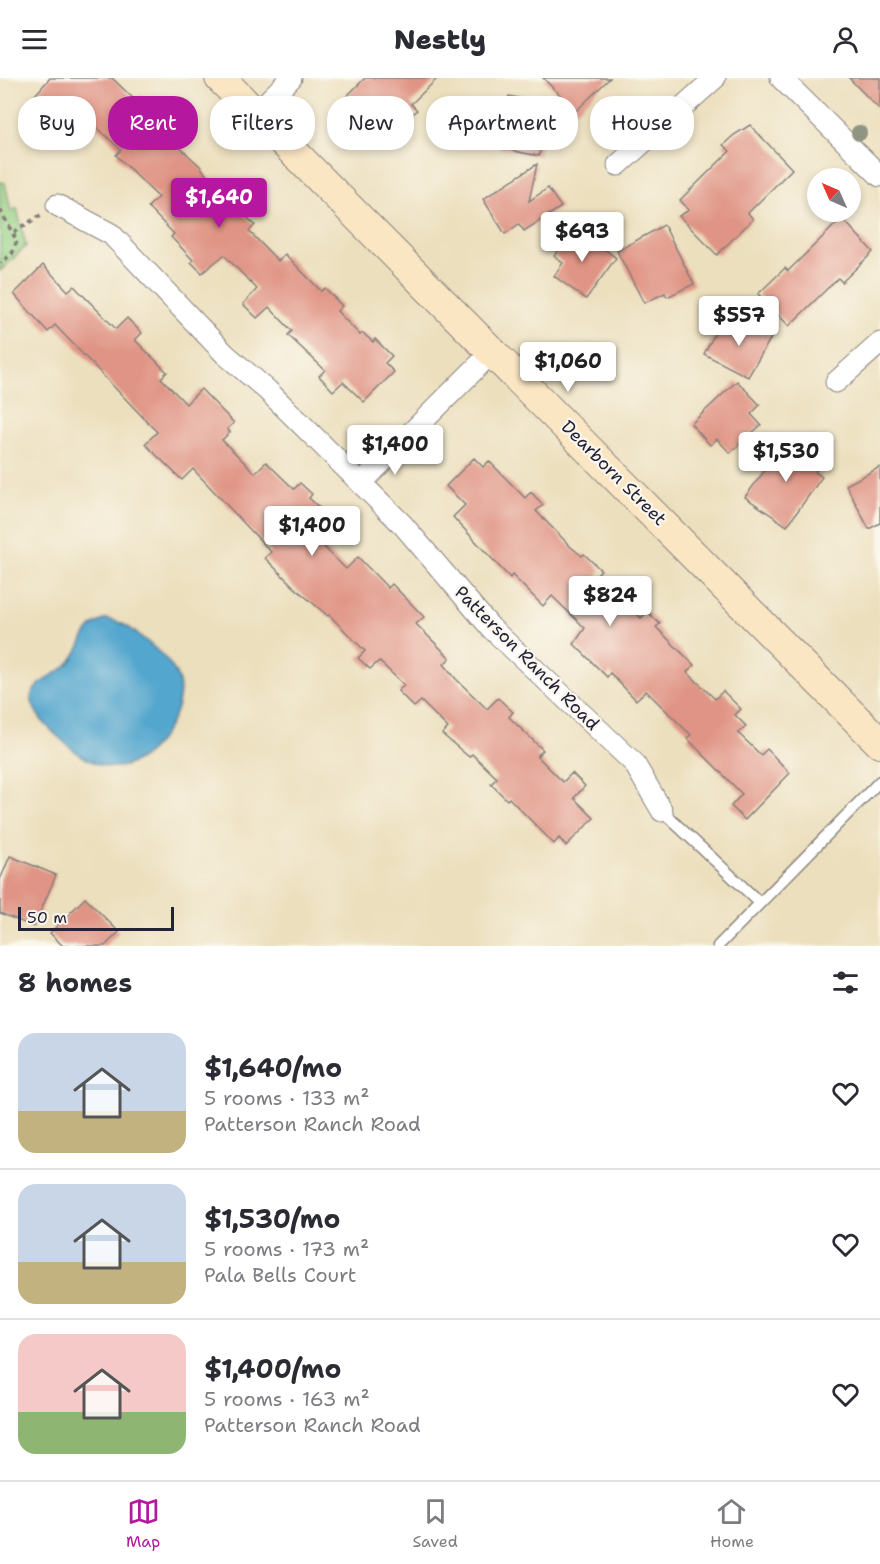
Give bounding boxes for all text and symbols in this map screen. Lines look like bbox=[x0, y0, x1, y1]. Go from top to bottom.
text: Nestly bbox=[394, 21, 486, 58]
icon: menu bbox=[18, 23, 51, 56]
icon: person bbox=[829, 23, 862, 56]
chip: Buy bbox=[18, 96, 96, 150]
chip: Rent bbox=[108, 96, 198, 150]
chip: Filters bbox=[210, 96, 315, 150]
chip: New bbox=[327, 96, 414, 150]
chip: Apartment bbox=[426, 96, 578, 150]
chip: House bbox=[590, 96, 694, 150]
north arrow bbox=[807, 168, 861, 222]
map controls bbox=[807, 168, 861, 222]
pin: $1,640 bbox=[170, 178, 268, 229]
text: $1,640 bbox=[185, 184, 253, 210]
pin: $693 bbox=[546, 212, 618, 263]
text: $693 bbox=[555, 218, 609, 244]
pin: $557 bbox=[703, 296, 775, 347]
text: $557 bbox=[713, 302, 765, 328]
pin: $1,060 bbox=[519, 342, 617, 393]
text: $1,060 bbox=[534, 348, 602, 374]
street label: Dearborn Street bbox=[556, 415, 672, 531]
pin: $1,400 bbox=[346, 425, 444, 476]
text: $1,400 bbox=[361, 431, 429, 457]
pin: $1,530 bbox=[737, 432, 835, 483]
text: $1,530 bbox=[753, 438, 819, 464]
pin: $1,400 bbox=[263, 506, 361, 557]
text: $1,400 bbox=[278, 512, 346, 538]
pin: $824 bbox=[574, 576, 646, 627]
street label: Patterson Ranch Road bbox=[450, 581, 604, 735]
text: $824 bbox=[583, 582, 637, 608]
scale bar bbox=[18, 904, 174, 932]
text: 50 m bbox=[27, 907, 67, 928]
text: 8 homes bbox=[18, 965, 132, 1000]
icon: filters bbox=[829, 966, 862, 999]
text: $1,640/mo bbox=[204, 1050, 342, 1085]
icon: home bbox=[66, 1057, 138, 1129]
icon: heart bbox=[829, 1077, 862, 1110]
text: 5 rooms · 133 m² bbox=[204, 1085, 369, 1111]
text: Patterson Ranch Road bbox=[204, 1111, 421, 1137]
text: $1,530/mo bbox=[204, 1201, 340, 1236]
icon: home bbox=[66, 1208, 138, 1280]
icon: heart bbox=[829, 1228, 862, 1261]
text: 5 rooms · 173 m² bbox=[204, 1236, 369, 1262]
text: Pala Bells Court bbox=[204, 1262, 357, 1288]
text: $1,400/mo bbox=[204, 1351, 341, 1386]
icon: home bbox=[66, 1358, 138, 1430]
icon: heart bbox=[829, 1378, 862, 1411]
text: 5 rooms · 163 m² bbox=[204, 1386, 370, 1412]
text: Patterson Ranch Road bbox=[204, 1412, 421, 1438]
tab: Map bbox=[126, 1495, 160, 1552]
tab: Saved bbox=[412, 1495, 458, 1552]
tab: Home bbox=[710, 1495, 754, 1552]

